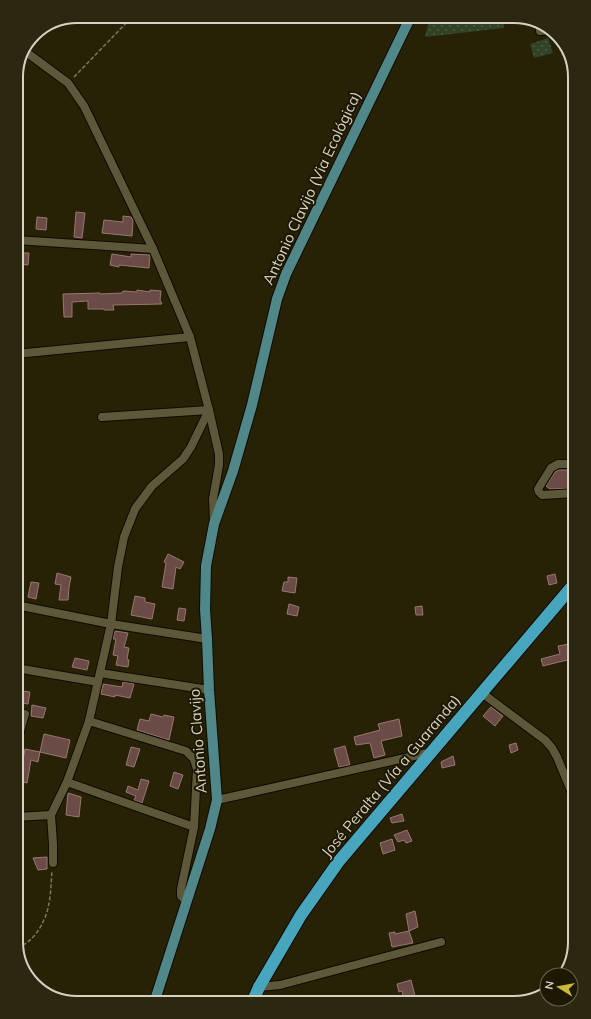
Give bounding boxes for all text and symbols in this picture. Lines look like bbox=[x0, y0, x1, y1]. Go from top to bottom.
street label: Antonio Clavijo (Via Ecológica) bbox=[258, 88, 365, 288]
street label: Antonio Clavijo bbox=[184, 688, 211, 794]
street label: José Peralta (Vía a Guaranda) bbox=[317, 691, 464, 861]
north arrow bbox=[539, 967, 579, 1007]
text: N bbox=[542, 980, 557, 991]

